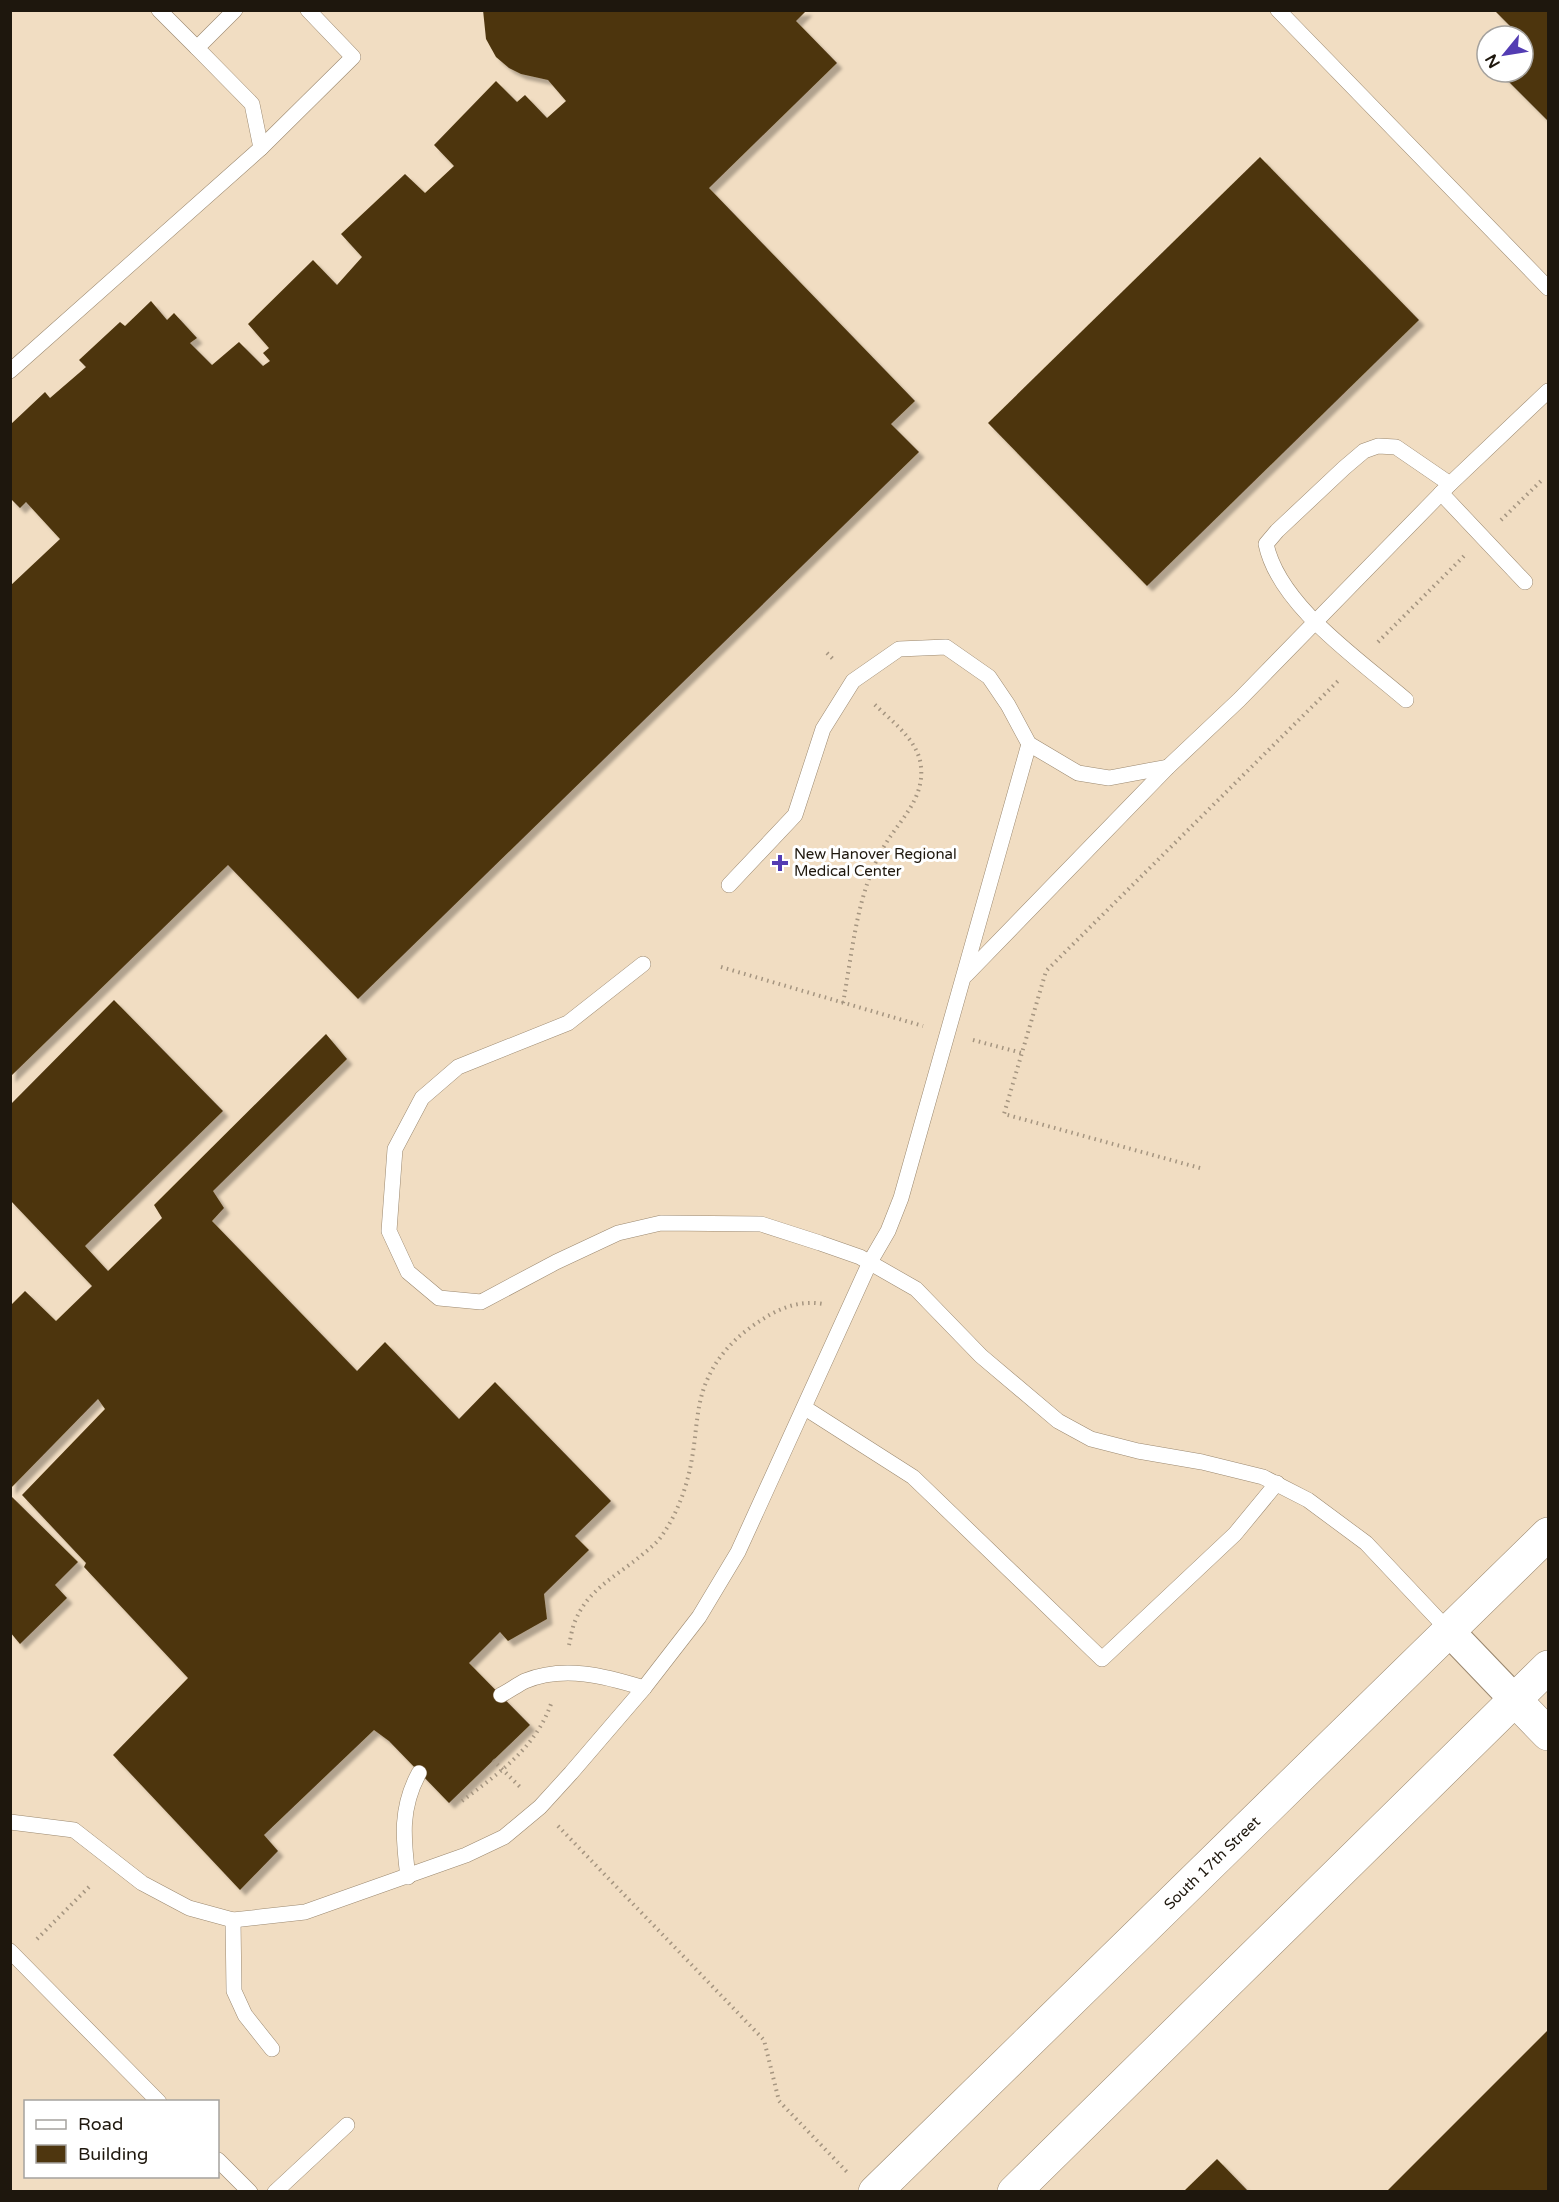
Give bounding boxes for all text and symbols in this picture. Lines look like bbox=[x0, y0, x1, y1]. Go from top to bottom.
north arrow bbox=[1475, 24, 1535, 84]
text: N bbox=[1481, 50, 1505, 72]
place label: New Hanover Regional Medical Center bbox=[794, 845, 957, 880]
marker: New Hanover Regional Medical Center bbox=[771, 854, 789, 872]
street label: South 17th Street bbox=[1160, 1812, 1264, 1913]
legend bbox=[24, 2100, 219, 2178]
text: Road bbox=[78, 2113, 123, 2135]
text: Building bbox=[78, 2143, 148, 2165]

